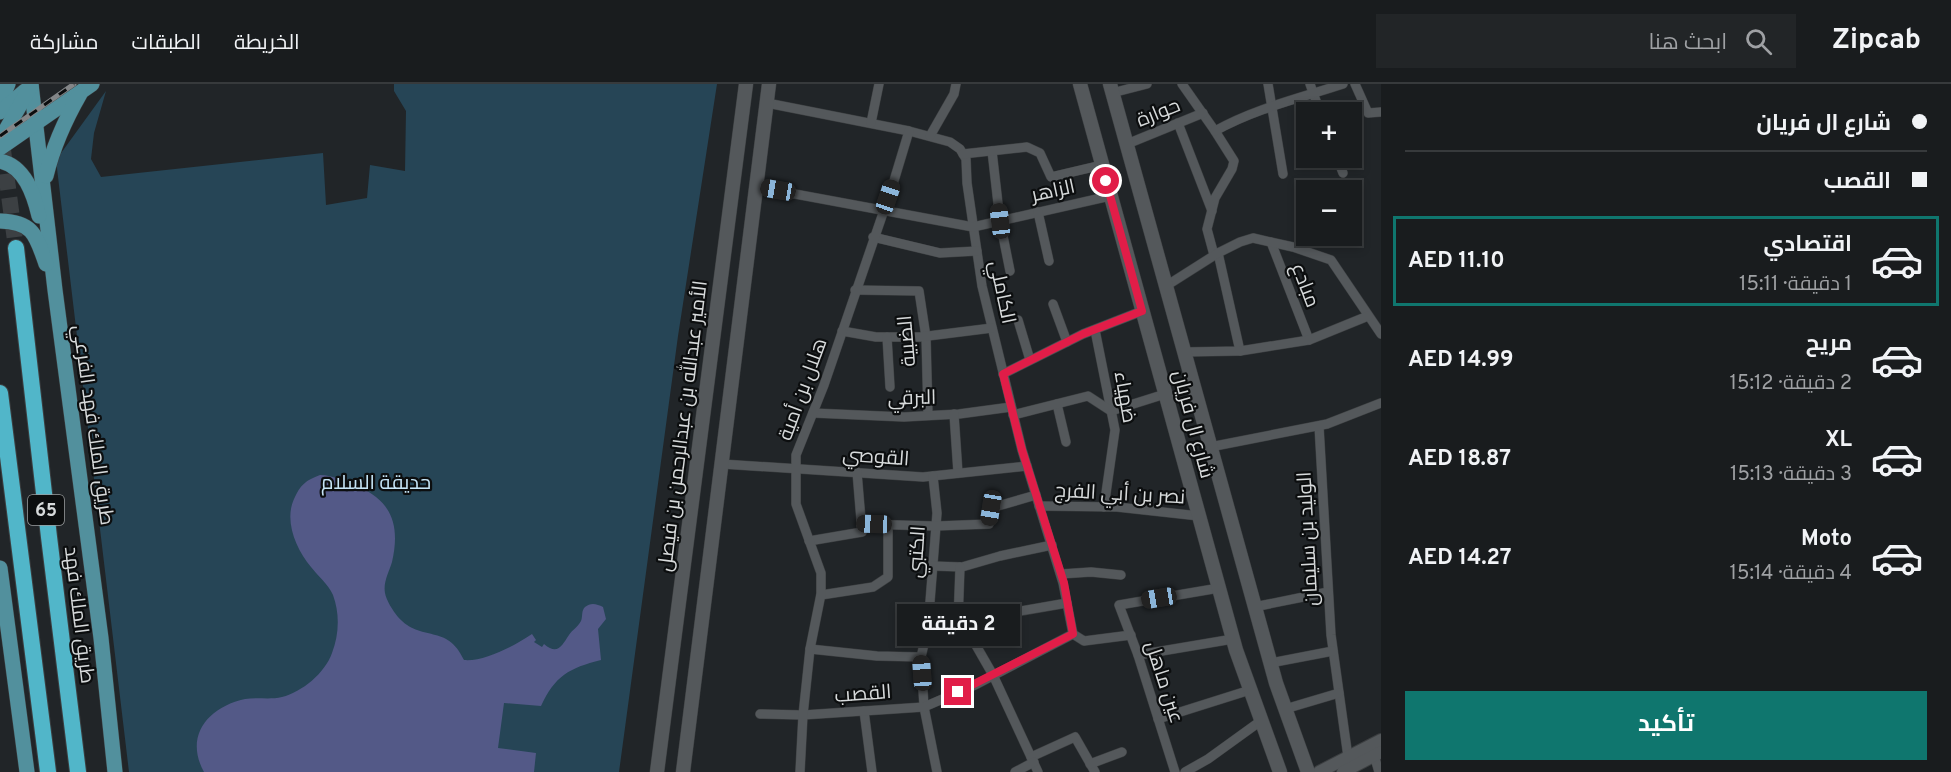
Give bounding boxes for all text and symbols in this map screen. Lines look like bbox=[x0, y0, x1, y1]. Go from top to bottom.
search box bbox=[1376, 14, 1796, 68]
text: Zipcab bbox=[1832, 23, 1921, 59]
icon: search bbox=[1742, 25, 1775, 58]
text: مشاركة bbox=[30, 30, 99, 57]
text: الطبقات bbox=[132, 30, 201, 57]
text: الخريطة bbox=[234, 30, 300, 57]
text: ابحث هنا bbox=[1648, 30, 1727, 57]
street label: حوارة bbox=[1133, 93, 1184, 134]
map controls bbox=[1296, 102, 1362, 246]
button: + bbox=[1296, 102, 1362, 168]
text: شارع ال فريان bbox=[1757, 111, 1891, 138]
route start bbox=[1092, 167, 1119, 194]
text: القصب bbox=[1824, 169, 1891, 196]
street label: الزاهر bbox=[1028, 175, 1078, 209]
car bbox=[874, 177, 902, 217]
car bbox=[759, 178, 797, 202]
button: − bbox=[1296, 180, 1362, 246]
car bbox=[989, 202, 1011, 240]
text: اقتصادي bbox=[1763, 232, 1852, 259]
icon: car bbox=[1870, 234, 1924, 288]
text: AED 11.10 bbox=[1408, 248, 1505, 275]
street label: الكاملي bbox=[981, 258, 1020, 327]
street label: مبادع bbox=[1284, 260, 1324, 312]
text: 1 دقيقة · 15:11 bbox=[1739, 272, 1852, 298]
street label: الأمير عبدالله بن عبدالرحمن بن فيصل bbox=[651, 279, 715, 573]
street label: الضبية bbox=[893, 314, 923, 367]
street label: طريق الملك فهد الفرعي bbox=[64, 324, 119, 527]
text: مريح bbox=[1806, 331, 1852, 358]
icon: car bbox=[1870, 333, 1924, 387]
street label: هلال بن أمية bbox=[772, 335, 834, 444]
text: AED 14.99 bbox=[1408, 347, 1514, 374]
street label: شارع ال فريان bbox=[1165, 367, 1219, 482]
street label: ضهياء bbox=[1107, 369, 1141, 425]
text: 2 دقيقة · 15:12 bbox=[1730, 371, 1852, 397]
street label: البرقي bbox=[888, 386, 937, 413]
text: XL bbox=[1825, 427, 1852, 454]
icon: car bbox=[1870, 432, 1924, 486]
street label: القوصي bbox=[842, 443, 910, 473]
text: AED 18.87 bbox=[1408, 446, 1511, 473]
text: 3 دقيقة · 15:13 bbox=[1730, 462, 1852, 488]
park label: حديقة السلام bbox=[321, 471, 431, 497]
street label: الوليد بن سليمان bbox=[1292, 471, 1325, 607]
street label: نصر بن أبي الفرج bbox=[1054, 478, 1186, 512]
car bbox=[979, 489, 1003, 527]
road number: 65 bbox=[28, 495, 64, 525]
car bbox=[856, 514, 892, 534]
street label: الكتبي bbox=[903, 525, 934, 579]
text: Moto bbox=[1801, 526, 1852, 553]
icon: car bbox=[1870, 531, 1924, 585]
street label: طريق الملك فهد bbox=[57, 545, 99, 685]
text: AED 14.27 bbox=[1408, 545, 1512, 572]
text: 4 دقيقة · 15:14 bbox=[1730, 561, 1852, 587]
car bbox=[1140, 586, 1178, 610]
callout: 2 دقيقة bbox=[896, 605, 1020, 647]
text: 2 دقيقة bbox=[922, 612, 995, 638]
street label: عين ماهل bbox=[1138, 638, 1189, 727]
car bbox=[912, 654, 932, 692]
route end bbox=[944, 678, 971, 705]
street label: القصب bbox=[834, 680, 893, 710]
button: تأكيد bbox=[1405, 691, 1927, 760]

